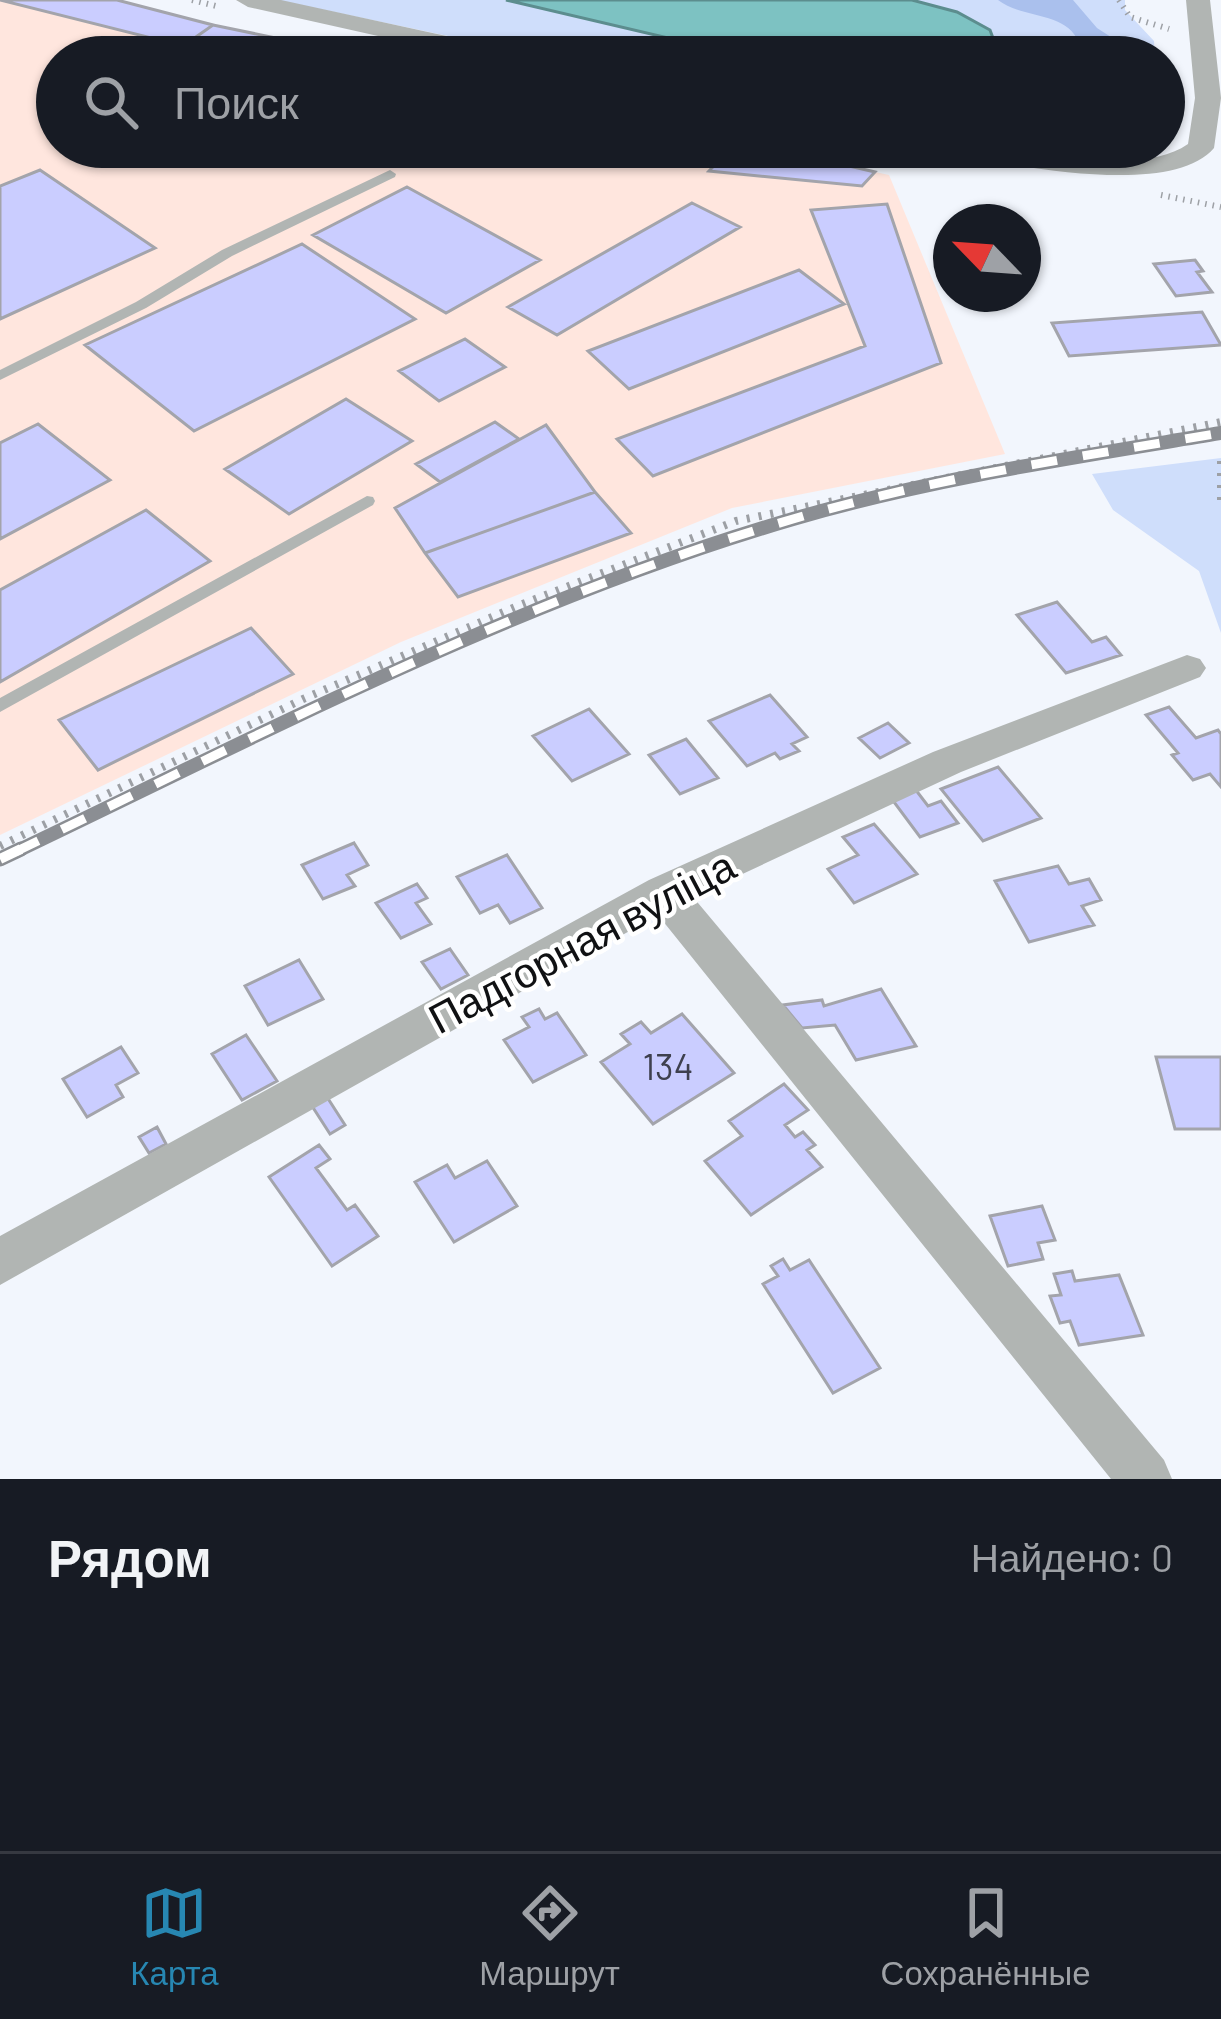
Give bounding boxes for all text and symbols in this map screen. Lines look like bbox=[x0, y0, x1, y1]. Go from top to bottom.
search box bbox=[36, 36, 1185, 168]
icon: search bbox=[78, 69, 144, 135]
text: Поиск bbox=[174, 74, 299, 128]
north arrow bbox=[933, 204, 1041, 312]
street label: Падгорная вуліца bbox=[419, 838, 744, 1043]
house number: 134 bbox=[643, 1044, 693, 1087]
text: Рядом bbox=[48, 1526, 212, 1587]
text: Найдено: 0 bbox=[971, 1533, 1173, 1580]
tab: Карта bbox=[130, 1880, 219, 1993]
tab: Маршрут bbox=[479, 1880, 620, 1993]
tab: Сохранённые bbox=[881, 1880, 1091, 1993]

